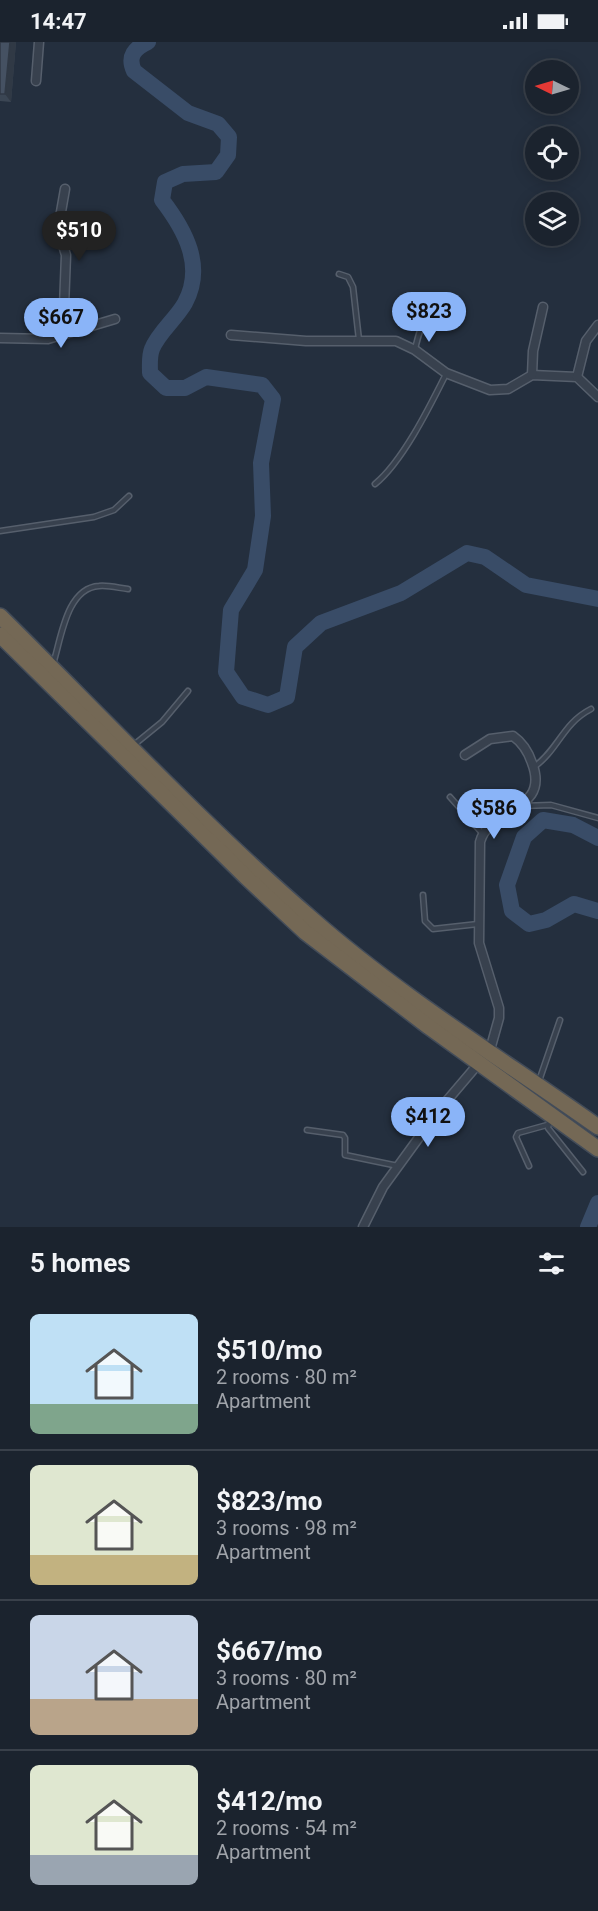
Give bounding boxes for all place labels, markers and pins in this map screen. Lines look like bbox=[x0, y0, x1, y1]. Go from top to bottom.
pin: $510 bbox=[43, 211, 115, 262]
pin: $823 bbox=[393, 292, 465, 343]
pin: $667 bbox=[25, 298, 97, 349]
pin: $586 bbox=[458, 789, 530, 840]
pin: $412 bbox=[392, 1097, 464, 1148]

